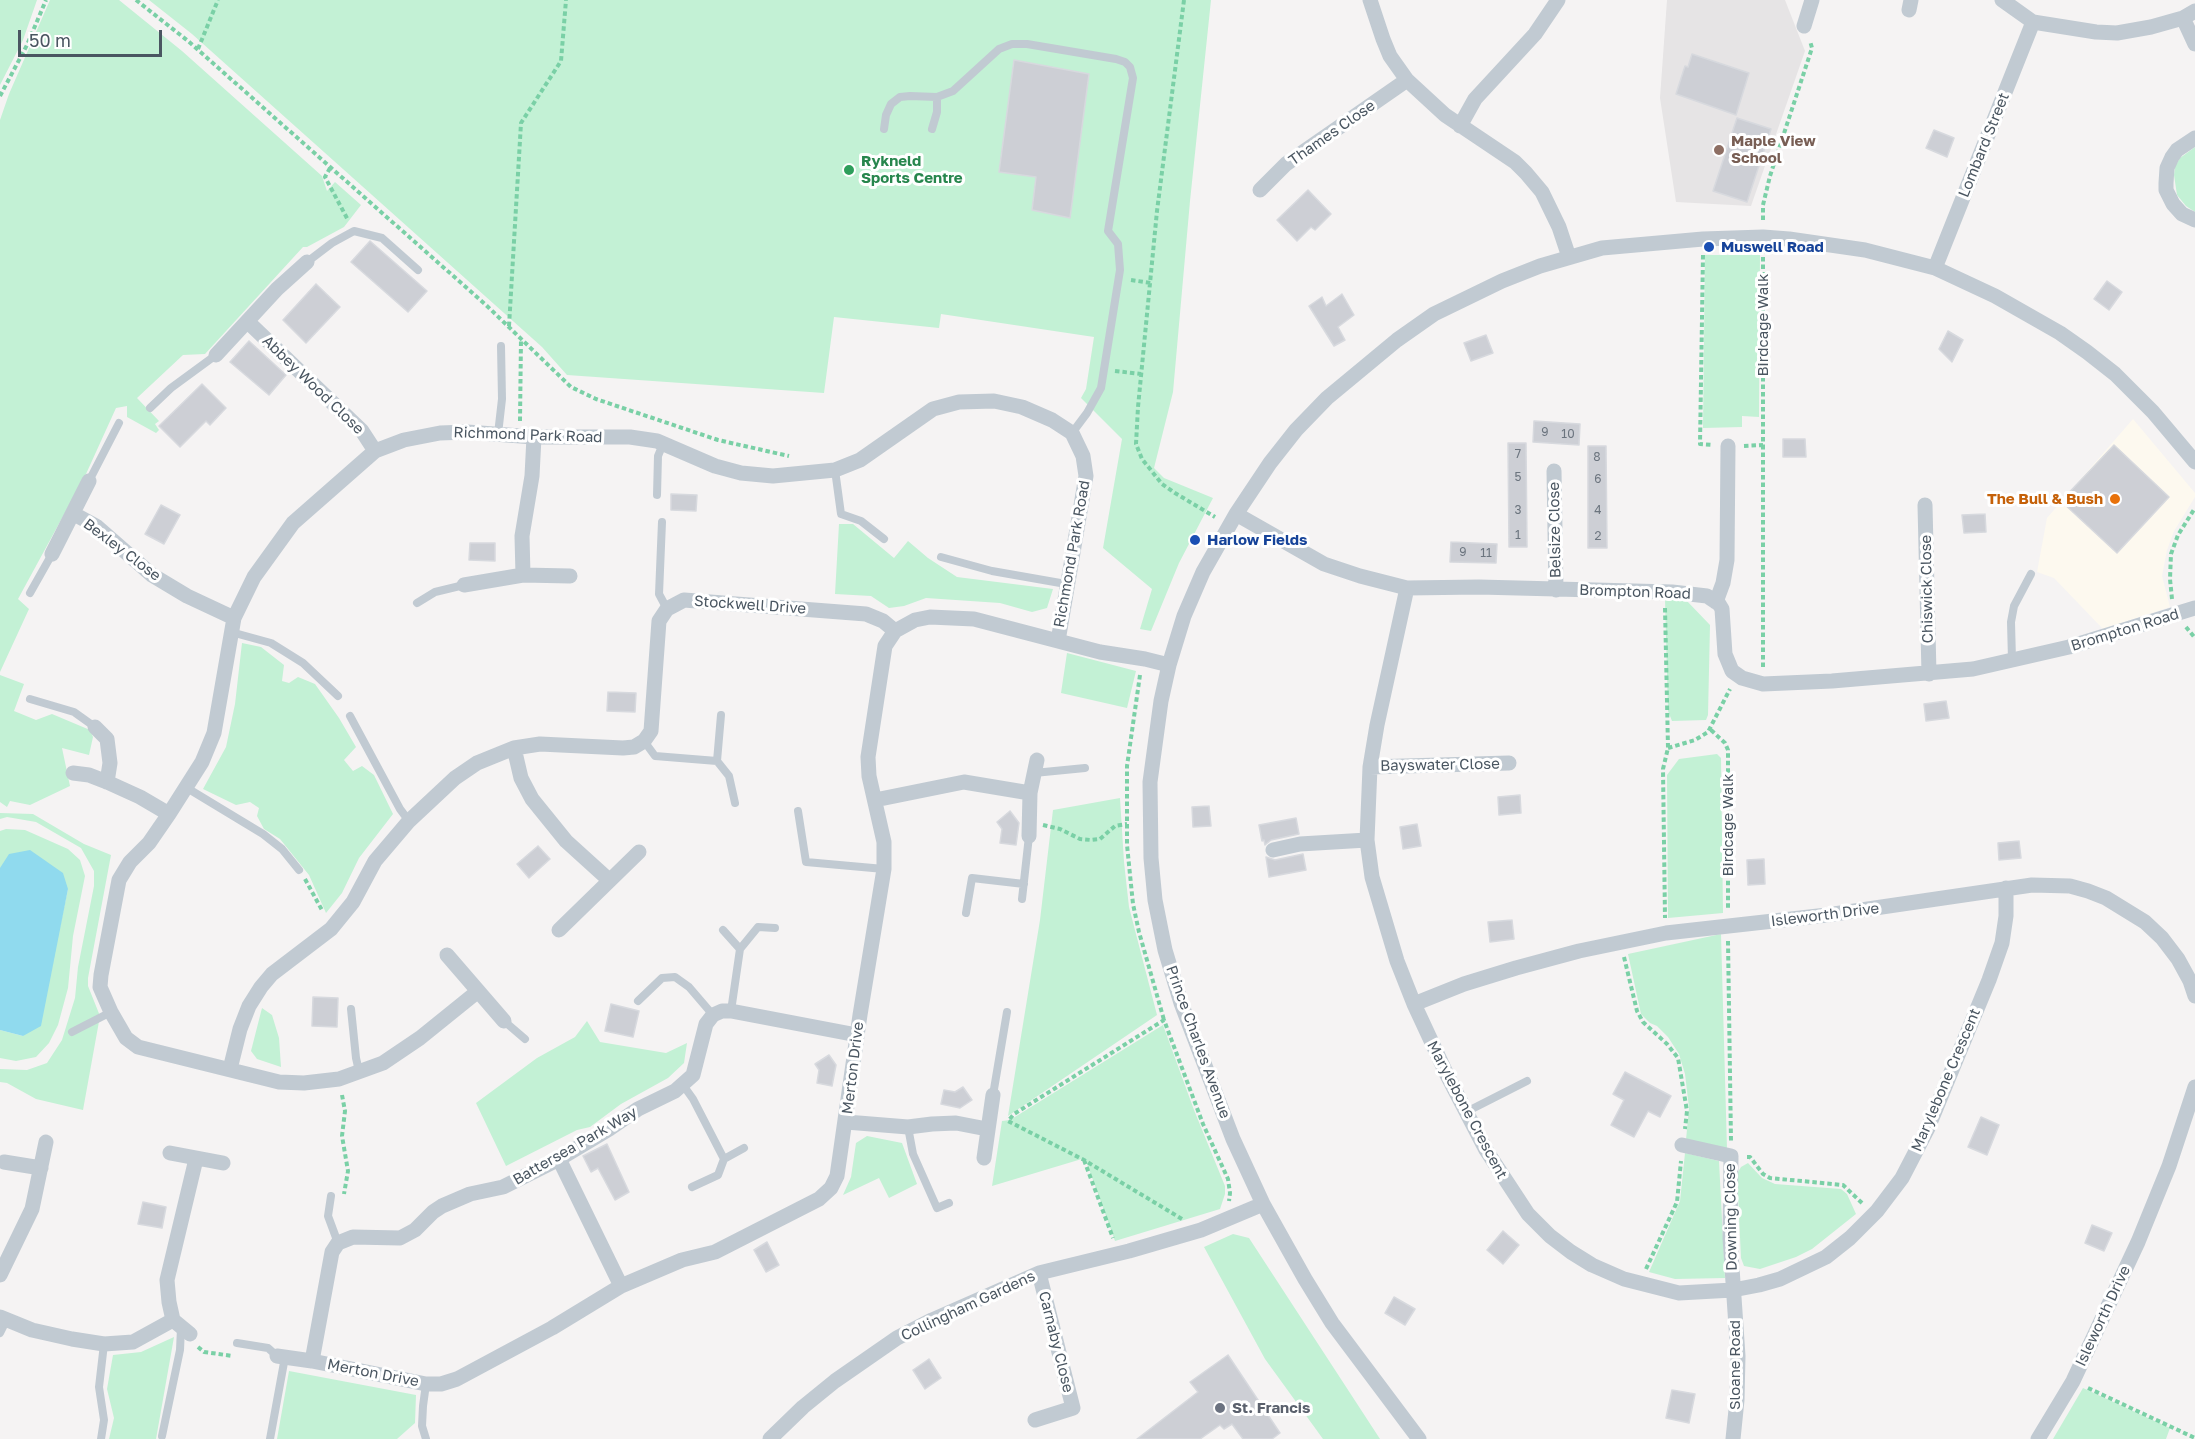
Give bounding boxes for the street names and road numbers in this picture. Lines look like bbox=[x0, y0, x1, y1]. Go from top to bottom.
street label: Lombard Street bbox=[1955, 90, 2013, 200]
street label: Thames Close bbox=[1285, 97, 1379, 169]
street label: Birdcage Walk bbox=[1754, 274, 1772, 376]
street label: Abbey Wood Close bbox=[258, 332, 368, 438]
street label: Richmond Park Road bbox=[453, 423, 603, 447]
street label: Richmond Park Road bbox=[1050, 479, 1094, 629]
street label: Belsize Close bbox=[1545, 482, 1565, 578]
street label: Bexley Close bbox=[80, 515, 164, 585]
street label: Chiswick Close bbox=[1917, 535, 1937, 643]
street label: Brompton Road bbox=[1579, 581, 1691, 603]
street label: Stockwell Drive bbox=[693, 592, 807, 618]
street label: Brompton Road bbox=[2069, 605, 2181, 655]
street label: Bayswater Close bbox=[1380, 755, 1500, 775]
street label: Birdcage Walk bbox=[1719, 774, 1737, 876]
street label: Isleworth Drive bbox=[1770, 899, 1880, 931]
street label: Prince Charles Avenue bbox=[1162, 963, 1234, 1121]
street label: Marylebone Crescent bbox=[1908, 1006, 1984, 1154]
street label: Merton Drive bbox=[838, 1021, 868, 1115]
street label: Marylebone Crescent bbox=[1423, 1038, 1511, 1182]
street label: Battersea Park Way bbox=[510, 1103, 640, 1189]
street label: Downing Close bbox=[1721, 1163, 1741, 1271]
street label: Isleworth Drive bbox=[2072, 1263, 2134, 1369]
street label: Collingham Gardens bbox=[898, 1267, 1038, 1345]
street label: Carnaby Close bbox=[1035, 1289, 1077, 1395]
street label: Sloane Road bbox=[1726, 1320, 1744, 1410]
street label: Merton Drive bbox=[326, 1355, 420, 1391]

